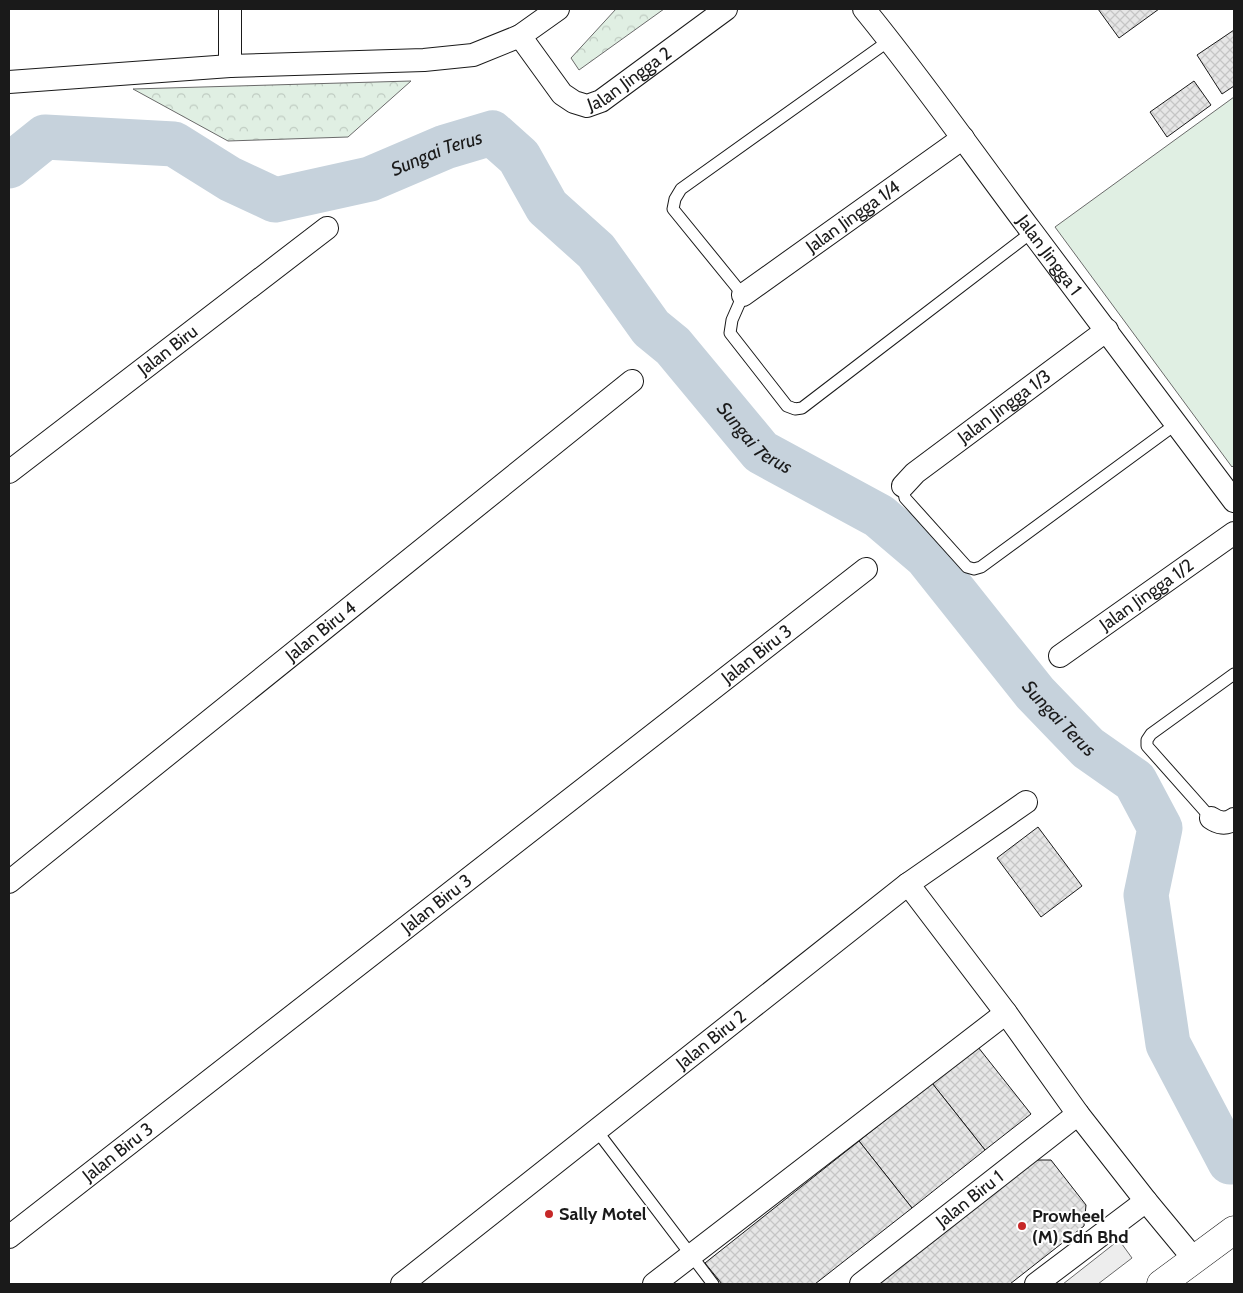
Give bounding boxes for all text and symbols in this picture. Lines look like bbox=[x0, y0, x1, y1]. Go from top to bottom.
street label: Jalan Jingga 2 bbox=[583, 42, 676, 116]
water label: Sungai Terus bbox=[387, 126, 485, 181]
street label: Jalan Jingga 1/4 bbox=[801, 176, 904, 258]
street label: Jalan Jingga 1 bbox=[1011, 210, 1086, 300]
street label: Jalan Biru bbox=[133, 320, 202, 381]
street label: Jalan Jingga 1/3 bbox=[953, 365, 1055, 449]
water label: Sungai Terus bbox=[712, 397, 796, 479]
street label: Jalan Jingga 1/2 bbox=[1094, 554, 1198, 636]
street label: Jalan Biru 4 bbox=[280, 596, 360, 667]
street label: Jalan Biru 3 bbox=[716, 620, 796, 689]
water label: Sungai Terus bbox=[1017, 676, 1100, 762]
street label: Jalan Biru 3 bbox=[396, 869, 476, 939]
street label: Jalan Biru 2 bbox=[671, 1005, 751, 1075]
street label: Jalan Biru 3 bbox=[77, 1118, 158, 1187]
street label: Jalan Biru 1 bbox=[931, 1166, 1008, 1233]
place label: Sally Motel bbox=[559, 1203, 647, 1225]
place label: Prowheel (M) Sdn Bhd bbox=[1032, 1205, 1128, 1248]
marker: Sally Motel bbox=[543, 1208, 555, 1220]
marker: Prowheel (M) Sdn Bhd bbox=[1016, 1220, 1028, 1232]

